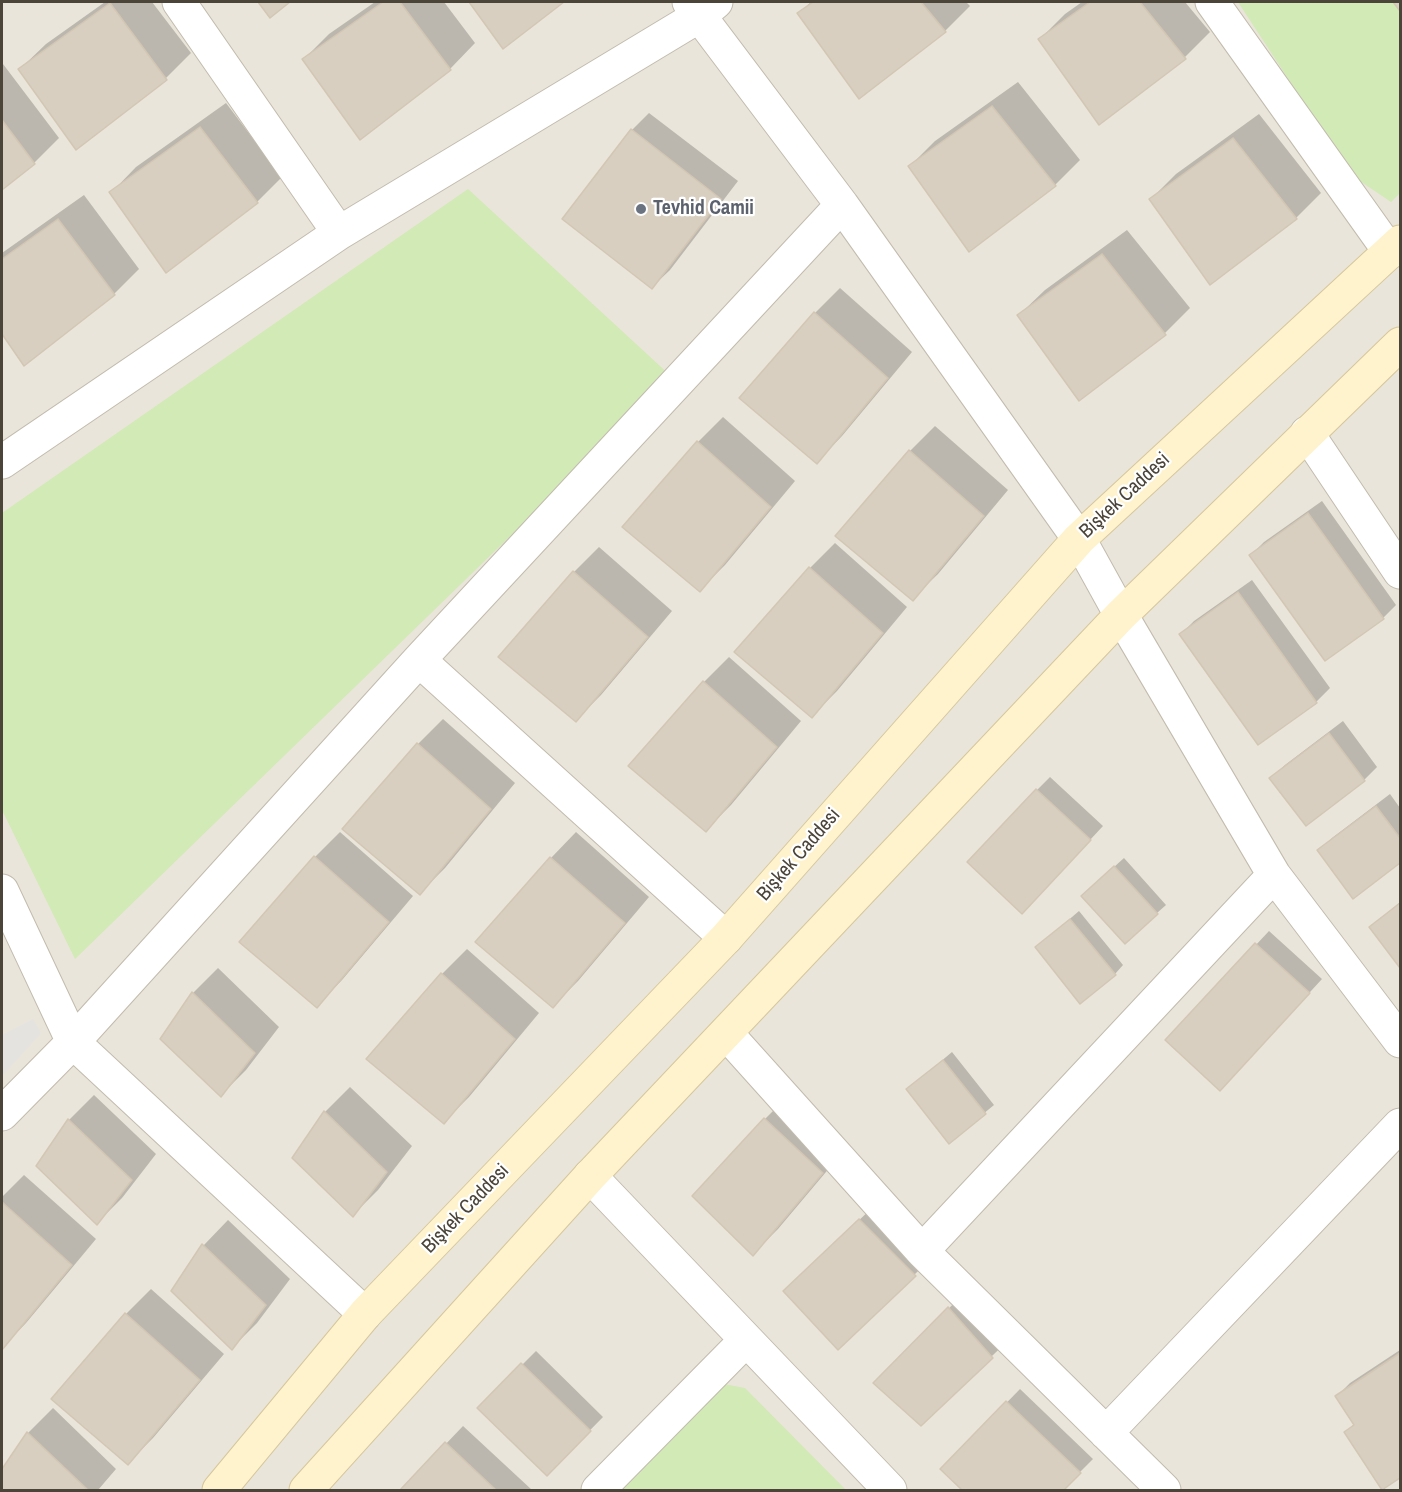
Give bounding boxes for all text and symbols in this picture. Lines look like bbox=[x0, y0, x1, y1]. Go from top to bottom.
place label: Tevhid Camii bbox=[653, 197, 754, 221]
marker: Tevhid Camii bbox=[634, 202, 648, 216]
street label: Bişkek Caddesi bbox=[1075, 448, 1175, 544]
street label: Bişkek Caddesi bbox=[752, 804, 846, 906]
street label: Bişkek Caddesi bbox=[417, 1159, 515, 1259]

